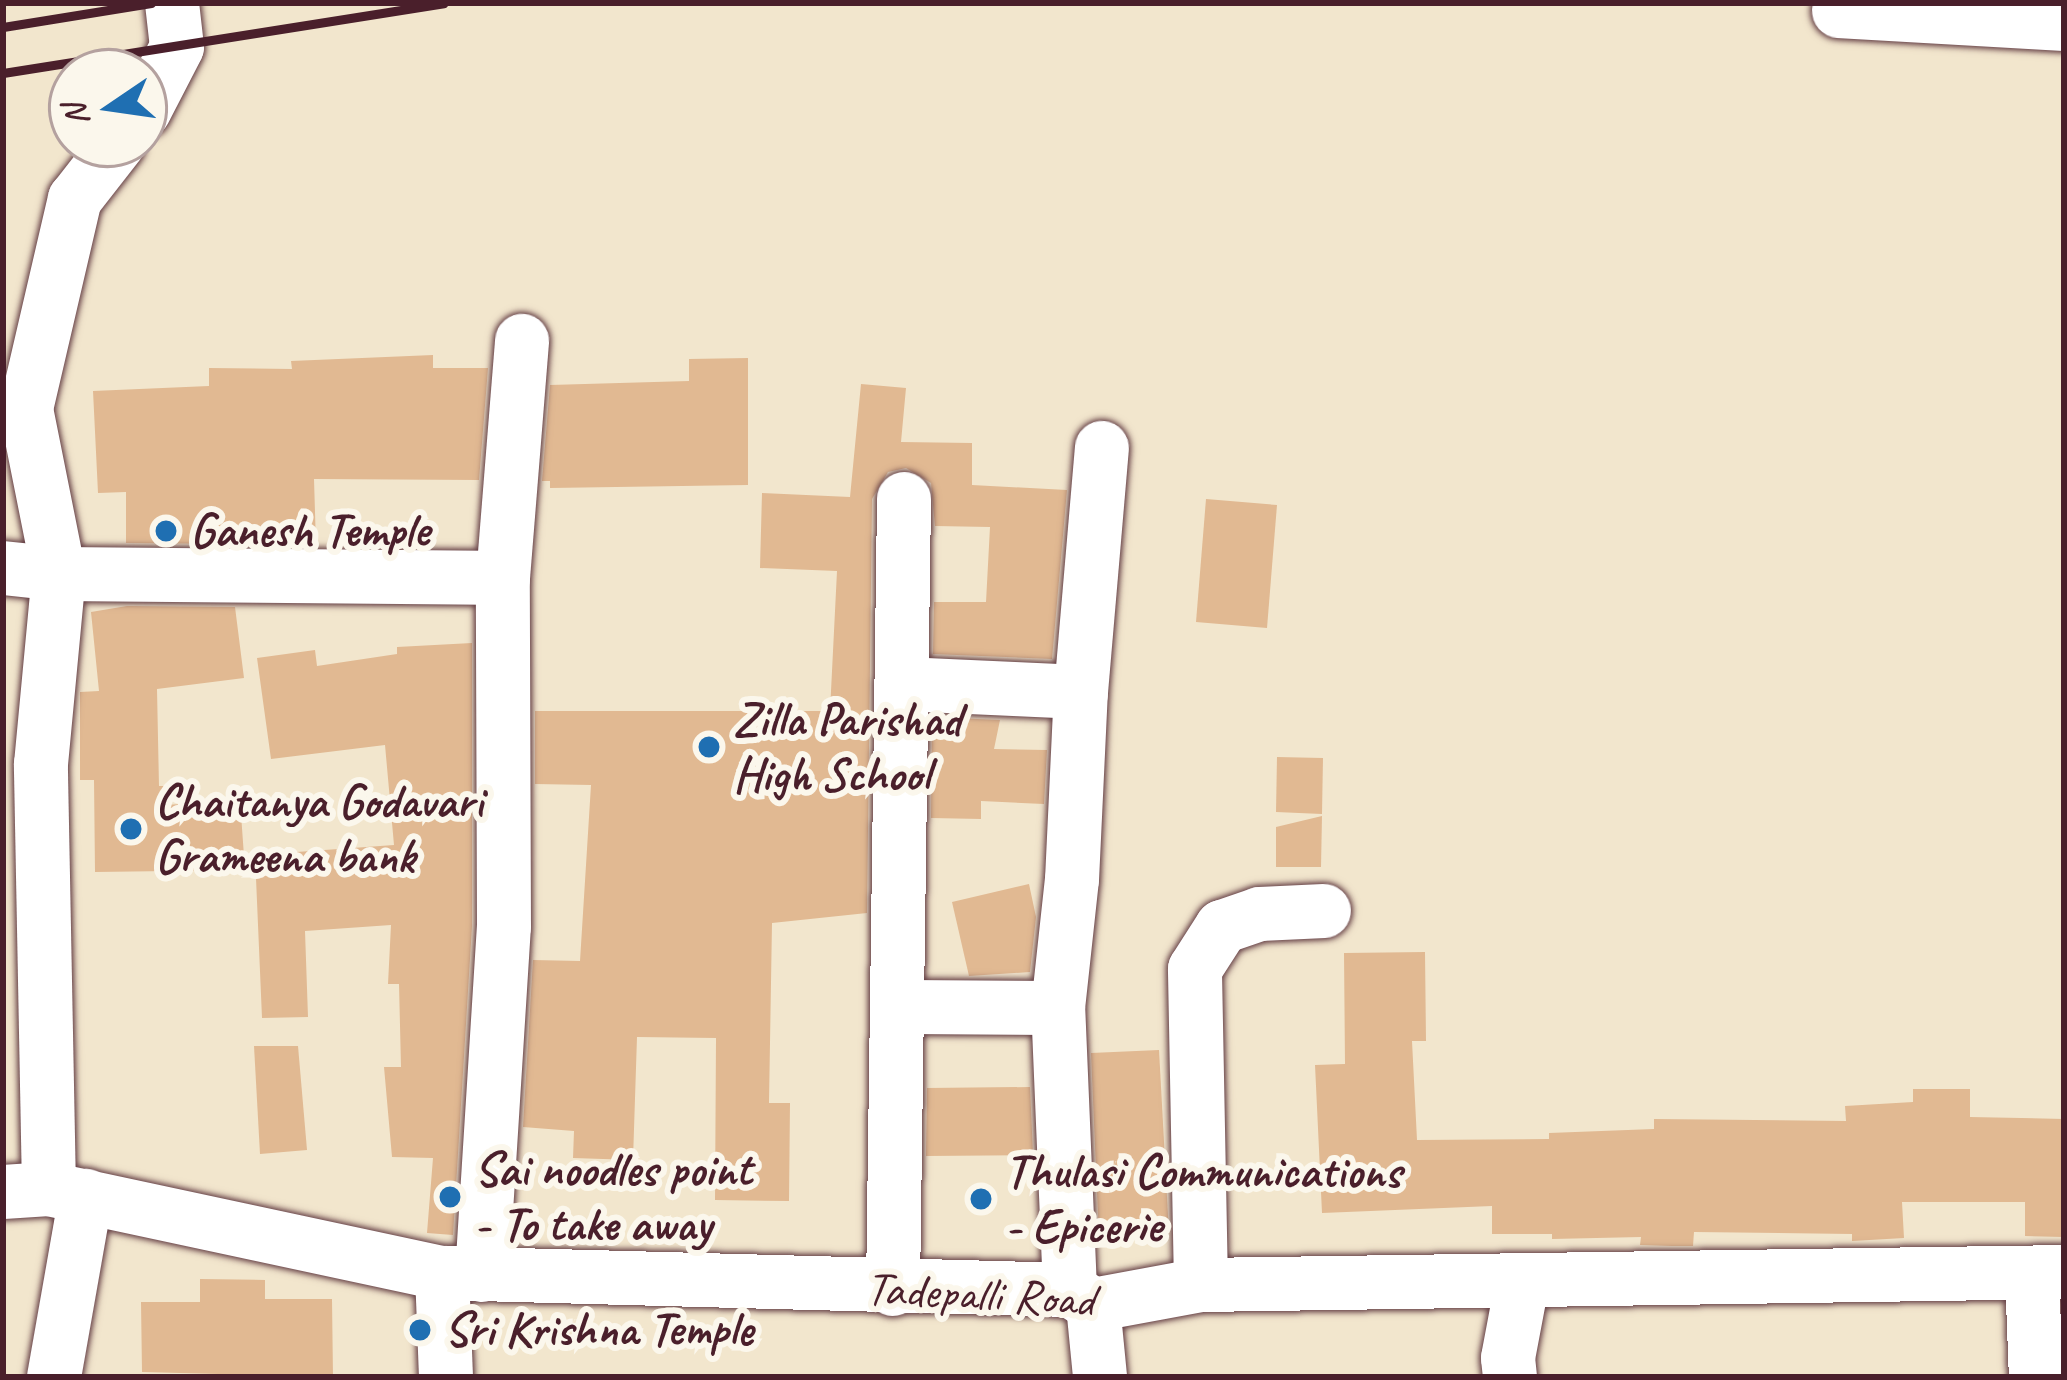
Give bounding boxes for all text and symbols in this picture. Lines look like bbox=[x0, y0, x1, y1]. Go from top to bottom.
north arrow bbox=[48, 48, 168, 168]
text: N bbox=[53, 101, 99, 130]
place label: Ganesh Temple bbox=[190, 502, 428, 560]
marker: Ganesh Temple bbox=[153, 518, 179, 544]
place label: Zilla Parishad High School bbox=[733, 690, 963, 803]
marker: Zilla Parishad High School bbox=[696, 734, 722, 760]
place label: Chaitanya Godavari Grameena bank bbox=[155, 772, 481, 885]
marker: Chaitanya Godavari Grameena bank bbox=[118, 816, 144, 842]
place label: Sai noodles point - To take away bbox=[474, 1140, 752, 1253]
place label: Thulasi Communications - Epicerie bbox=[1005, 1142, 1401, 1255]
marker: Sai noodles point - To take away bbox=[437, 1184, 463, 1210]
marker: Thulasi Communications - Epicerie bbox=[968, 1186, 994, 1212]
street label: Tadepalli Road bbox=[865, 1259, 1095, 1329]
place label: Sri Krishna Temple bbox=[444, 1301, 753, 1359]
marker: Sri Krishna Temple bbox=[407, 1317, 433, 1343]

